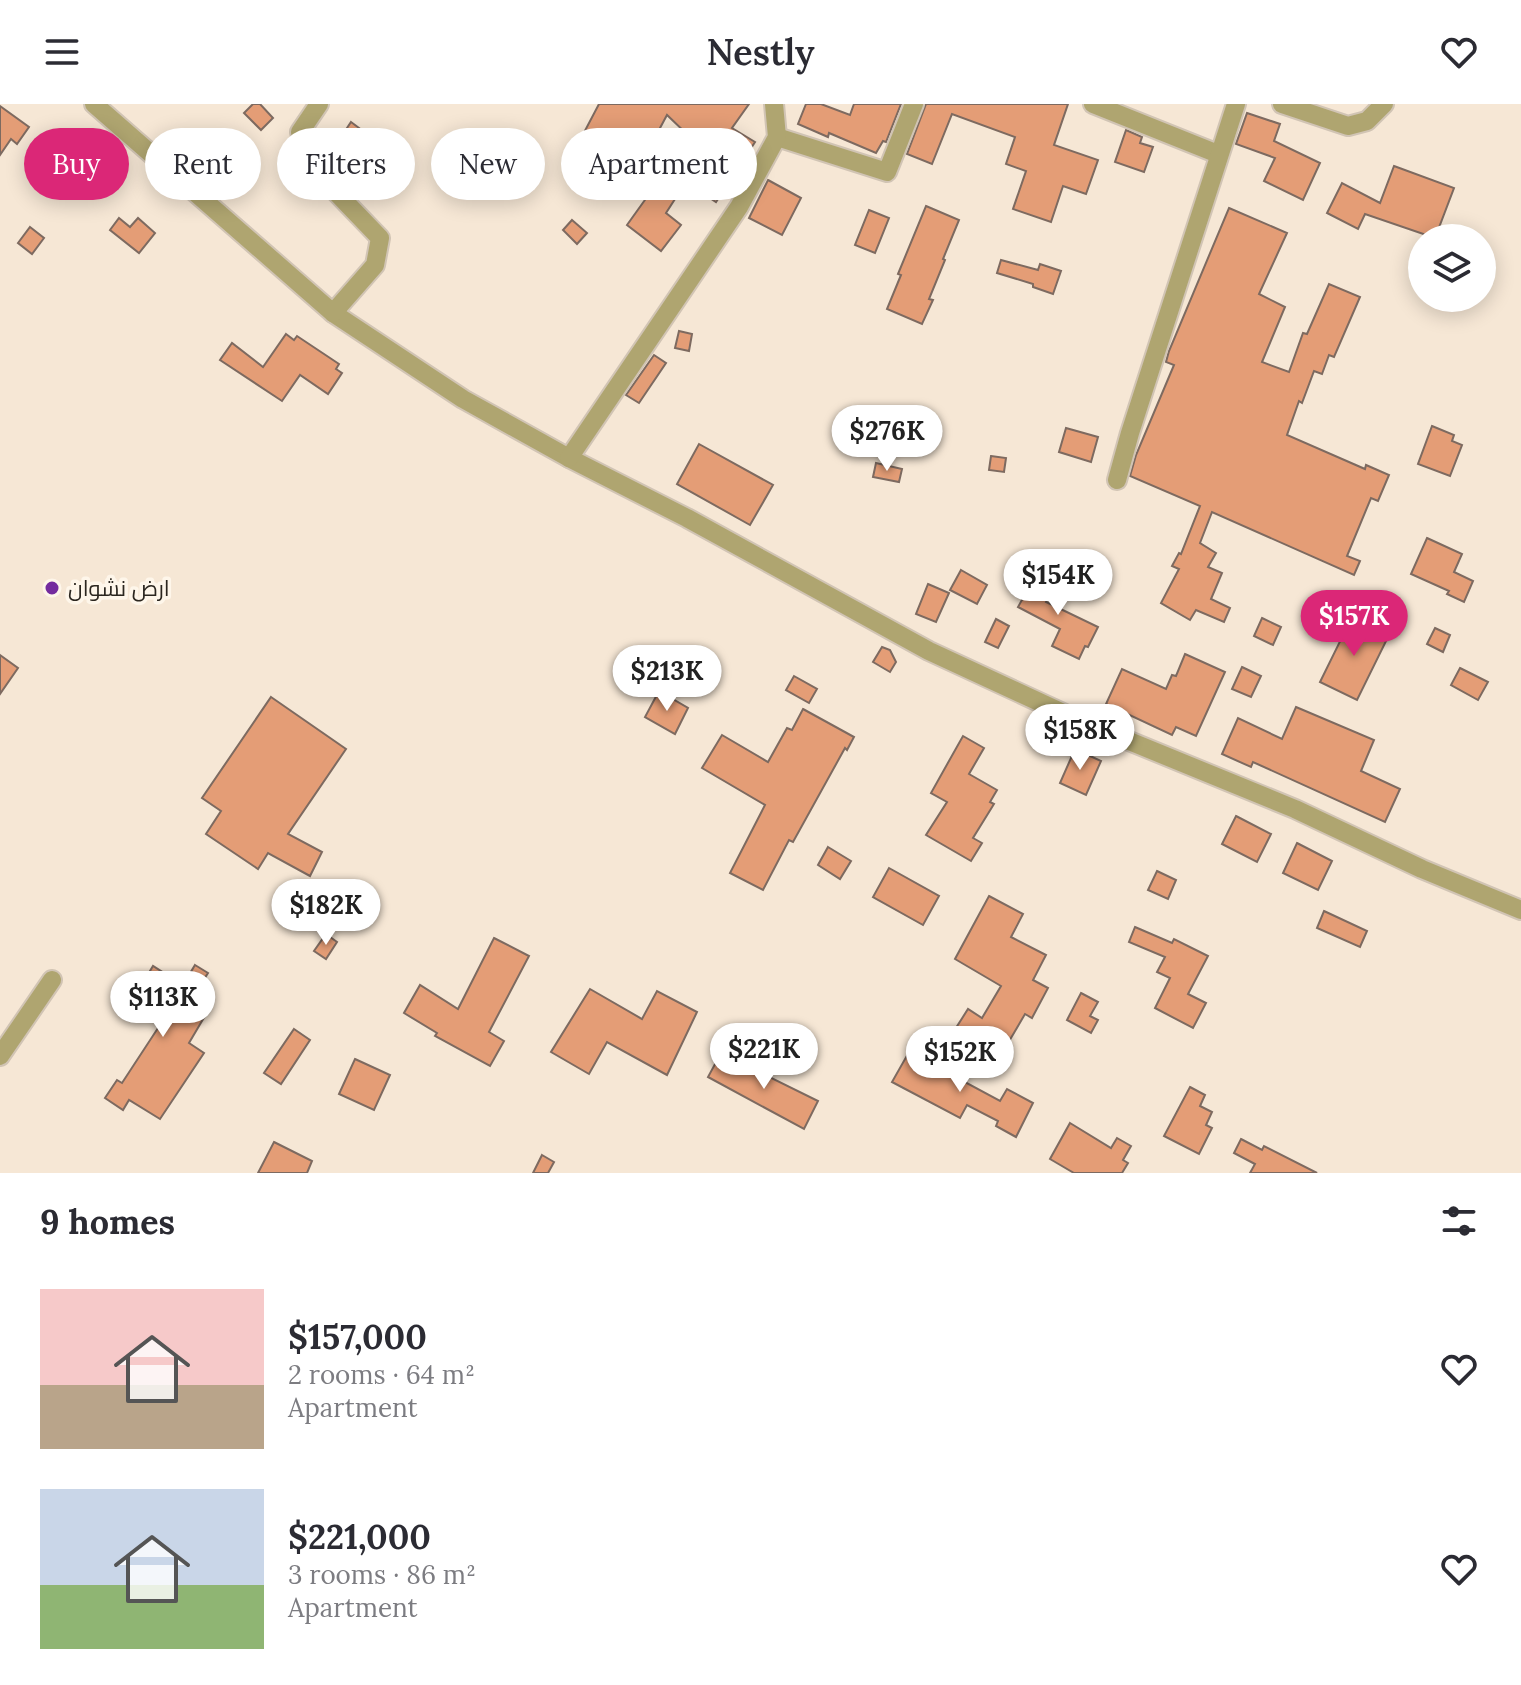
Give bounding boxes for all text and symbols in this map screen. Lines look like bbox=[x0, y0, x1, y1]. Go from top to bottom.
text: Nestly bbox=[706, 29, 815, 75]
icon: menu bbox=[40, 30, 84, 74]
icon: heart bbox=[1437, 30, 1481, 74]
chip: Buy bbox=[24, 128, 129, 200]
chip: Rent bbox=[145, 128, 261, 200]
chip: Filters bbox=[277, 128, 415, 200]
chip: New bbox=[431, 128, 545, 200]
chip: Apartment bbox=[561, 128, 757, 200]
map controls bbox=[1408, 224, 1496, 312]
button: layers bbox=[1408, 224, 1496, 312]
pin: $276K bbox=[831, 405, 943, 473]
text: $276K bbox=[850, 414, 924, 447]
pin: $154K bbox=[1002, 549, 1114, 617]
text: $154K bbox=[1022, 558, 1094, 591]
place label: ارض نشوان bbox=[68, 574, 170, 602]
marker: ارض نشوان bbox=[43, 579, 61, 597]
pin: $157K bbox=[1298, 590, 1410, 658]
text: $157K bbox=[1319, 599, 1389, 632]
pin: $213K bbox=[611, 645, 723, 713]
text: $213K bbox=[631, 654, 703, 687]
pin: $158K bbox=[1024, 704, 1136, 772]
text: $158K bbox=[1043, 713, 1117, 746]
pin: $182K bbox=[270, 879, 382, 947]
text: $182K bbox=[289, 888, 363, 921]
pin: $113K bbox=[107, 971, 219, 1039]
text: $113K bbox=[128, 980, 198, 1013]
pin: $221K bbox=[708, 1023, 820, 1091]
pin: $152K bbox=[904, 1026, 1016, 1094]
text: $221K bbox=[728, 1032, 800, 1065]
text: $152K bbox=[924, 1035, 996, 1068]
icon: filters bbox=[1437, 1199, 1481, 1243]
text: 9 homes bbox=[40, 1200, 175, 1243]
text: $157,000 bbox=[288, 1315, 427, 1358]
icon: home bbox=[104, 1321, 200, 1417]
icon: heart bbox=[1437, 1347, 1481, 1391]
text: 2 rooms · 64 m² bbox=[288, 1358, 475, 1391]
text: Apartment bbox=[288, 1391, 418, 1424]
text: $221,000 bbox=[288, 1515, 431, 1558]
icon: home bbox=[104, 1521, 200, 1617]
icon: heart bbox=[1437, 1547, 1481, 1591]
text: 3 rooms · 86 m² bbox=[288, 1558, 476, 1591]
text: Apartment bbox=[288, 1591, 418, 1624]

